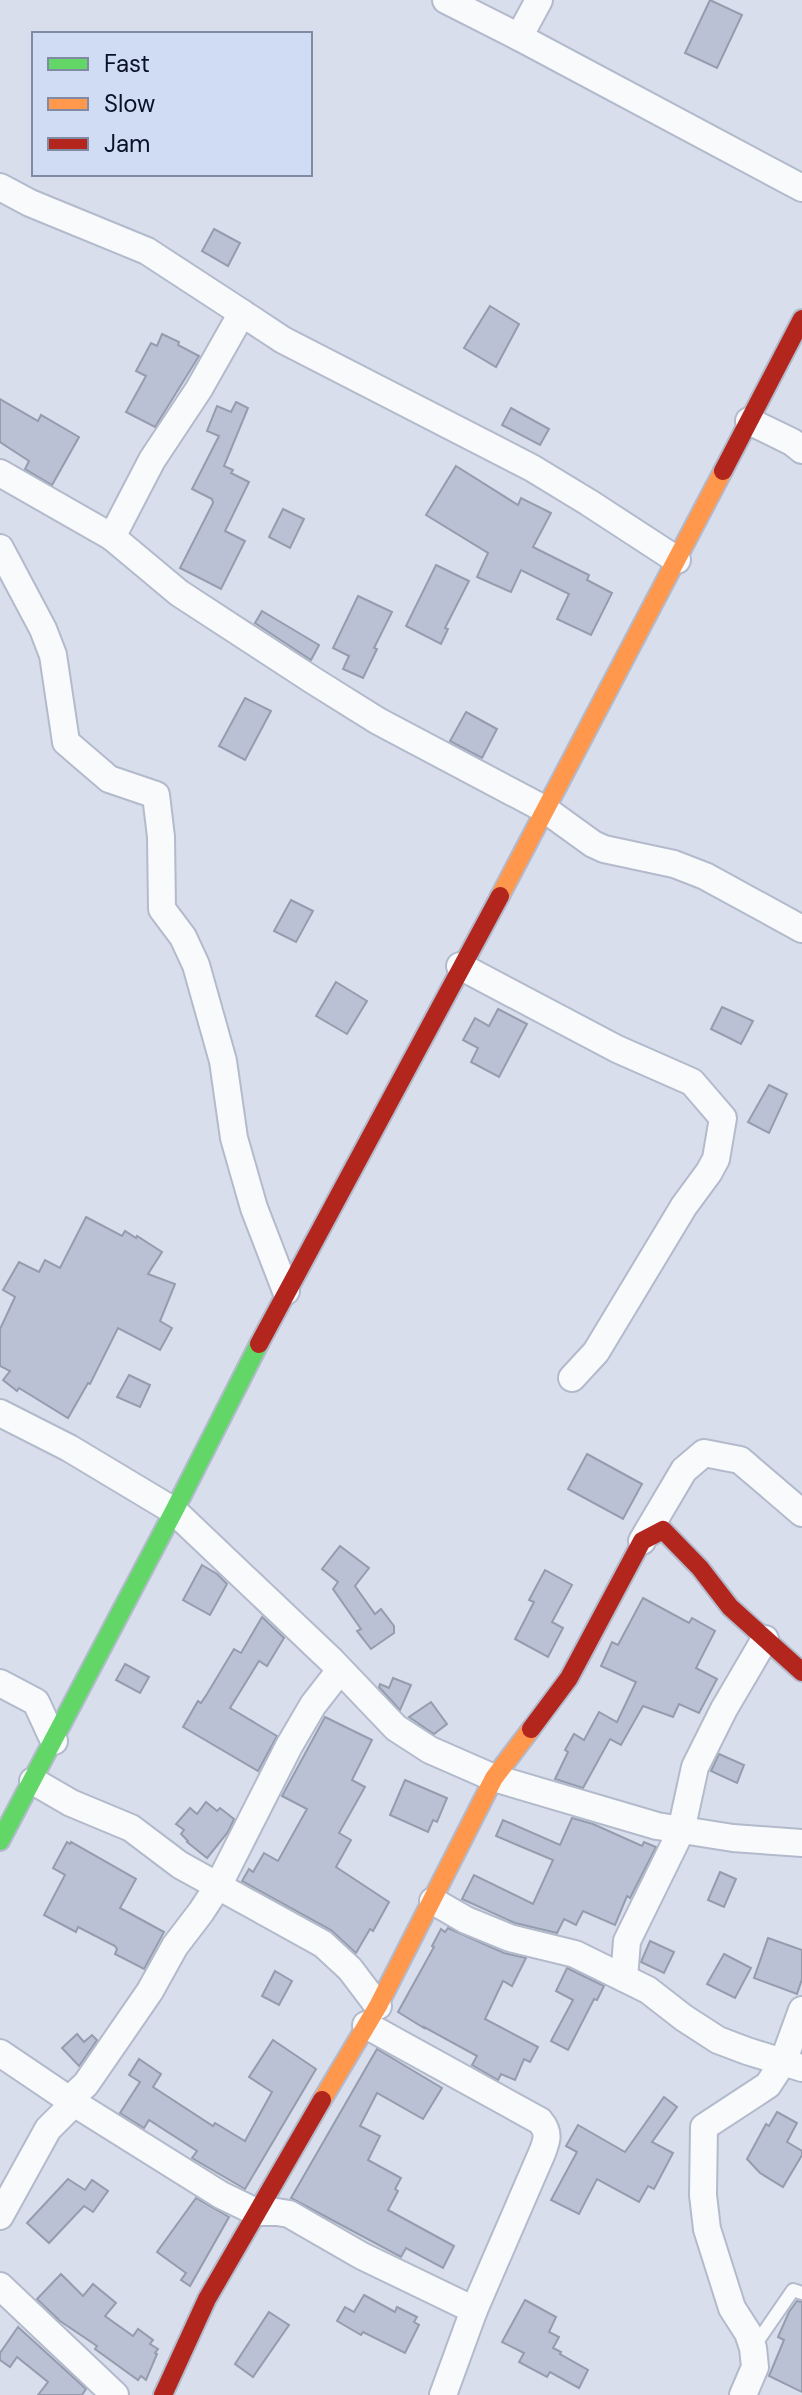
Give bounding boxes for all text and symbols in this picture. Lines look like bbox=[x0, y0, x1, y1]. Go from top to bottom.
legend bbox=[32, 32, 312, 176]
text: Fast bbox=[104, 48, 150, 79]
text: Slow bbox=[104, 88, 155, 119]
text: Jam bbox=[104, 128, 150, 159]

